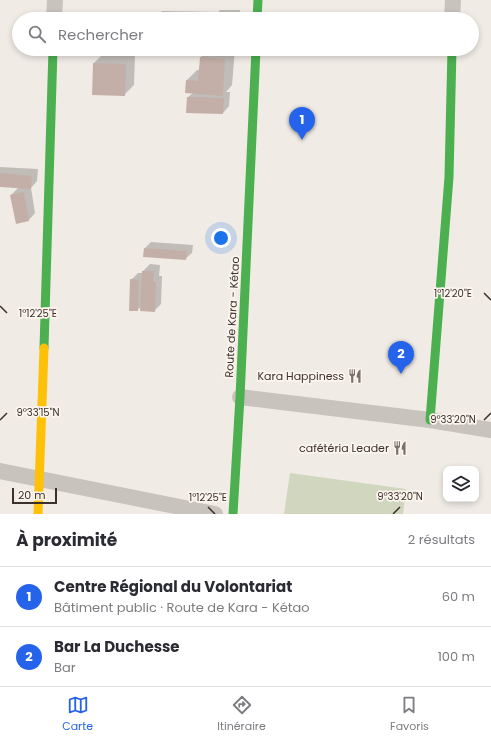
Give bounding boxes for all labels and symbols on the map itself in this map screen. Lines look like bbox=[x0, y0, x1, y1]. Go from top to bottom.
pin: 1 bbox=[289, 107, 315, 140]
your location bbox=[211, 228, 231, 248]
street label: Route de Kara - Kétao bbox=[221, 256, 243, 378]
text: 1°12'20"E bbox=[434, 286, 472, 301]
text: 1°12'25"E bbox=[19, 306, 57, 321]
pin: 2 bbox=[388, 341, 414, 374]
place label: Kara Happiness bbox=[258, 368, 344, 384]
restaurant icon: Kara Happiness bbox=[347, 368, 363, 384]
text: 9°33'15"N bbox=[16, 405, 60, 420]
text: 9°33'20"N bbox=[430, 412, 476, 427]
place label: cafétéria Leader bbox=[299, 440, 389, 456]
restaurant icon: cafétéria Leader bbox=[392, 440, 408, 456]
scale bar bbox=[12, 486, 57, 505]
text: 9°33'20"N bbox=[377, 489, 423, 504]
text: 1°12'25"E bbox=[189, 490, 227, 505]

